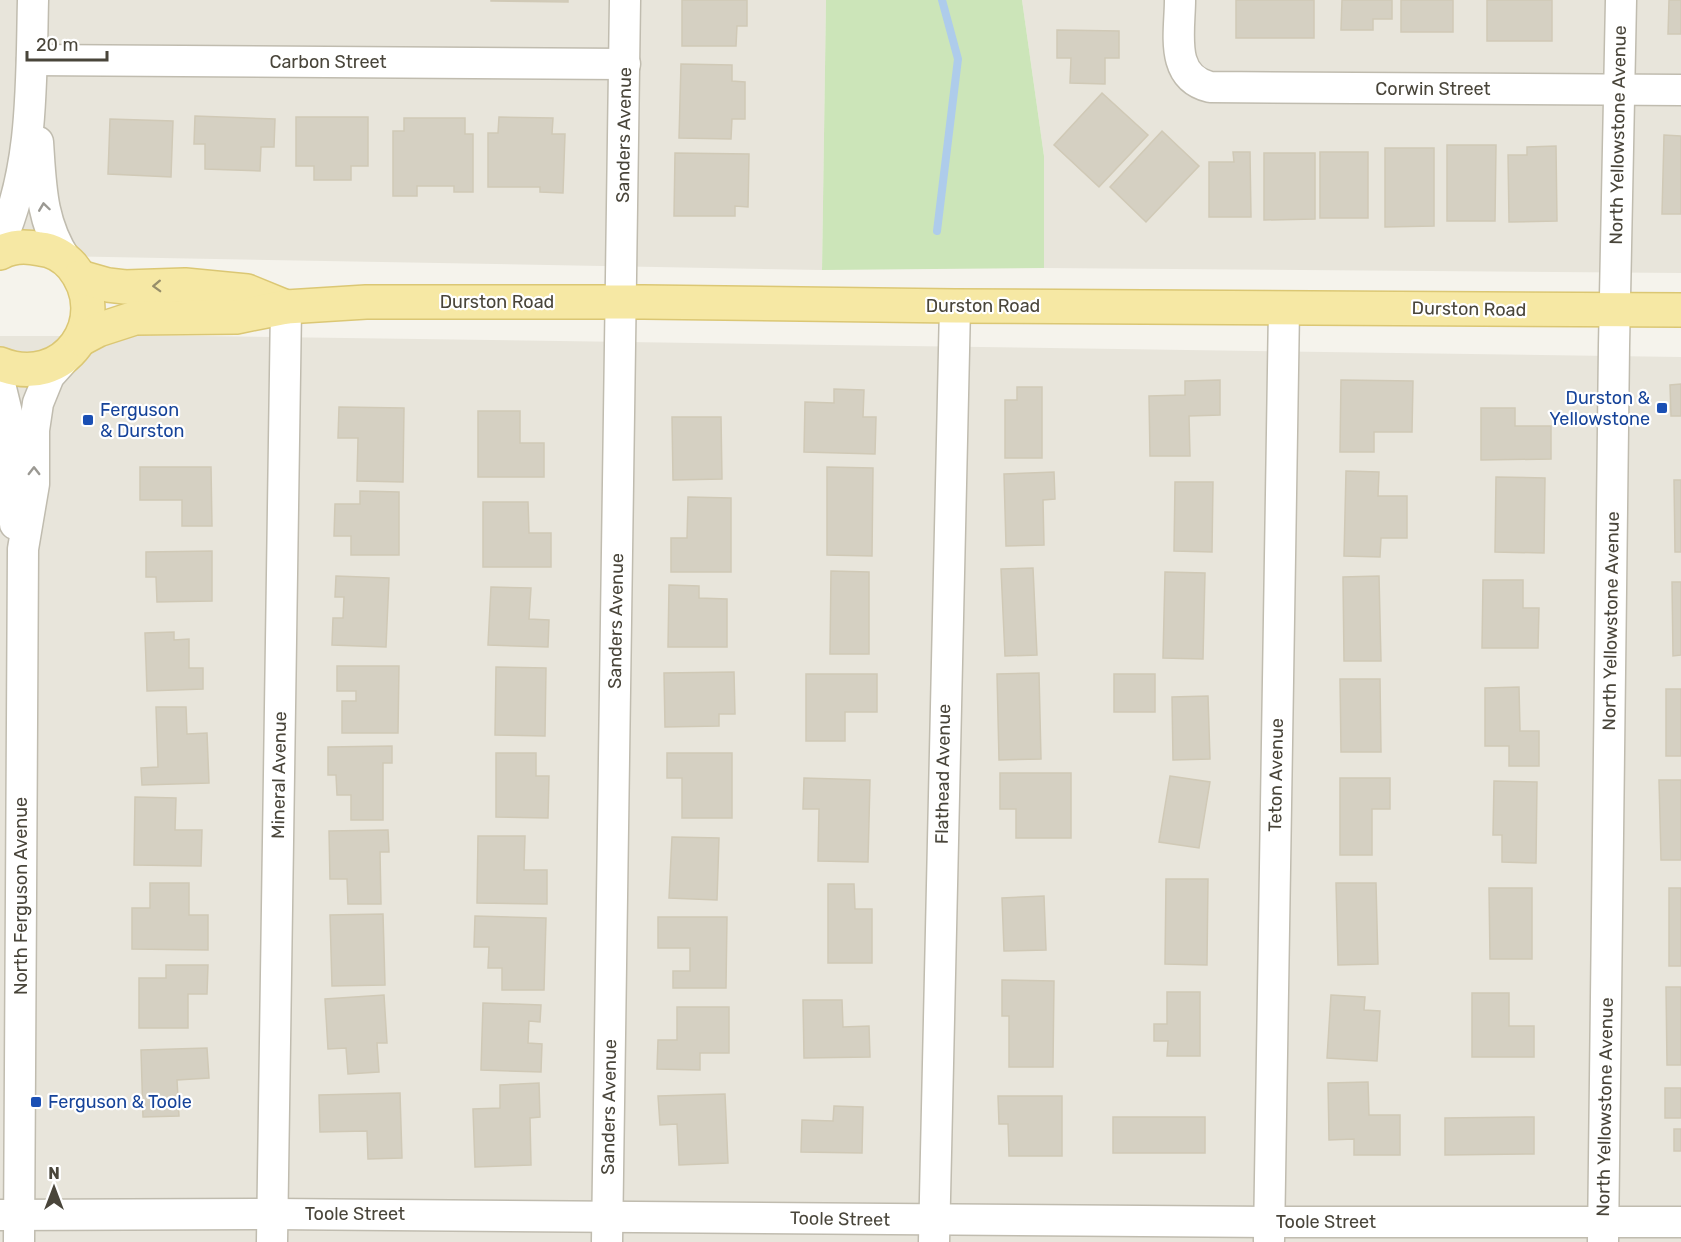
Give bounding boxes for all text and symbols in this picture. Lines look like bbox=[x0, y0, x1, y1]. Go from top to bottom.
scale bar bbox=[27, 24, 106, 62]
street label: North Yellowstone Avenue bbox=[1605, 25, 1631, 245]
text: 20 m bbox=[36, 34, 78, 56]
street label: Carbon Street bbox=[269, 51, 387, 73]
street label: Sanders Avenue bbox=[612, 67, 636, 203]
street label: Corwin Street bbox=[1375, 78, 1491, 100]
one-way arrow bbox=[39, 202, 51, 212]
one-way arrow bbox=[152, 280, 161, 292]
street label: Durston Road bbox=[440, 291, 554, 313]
street label: Durston Road bbox=[926, 295, 1040, 317]
street label: Durston Road bbox=[1412, 297, 1526, 321]
place label: Durston & Yellowstone bbox=[1549, 387, 1650, 430]
place label: Ferguson & Durston bbox=[100, 399, 184, 442]
marker: Durston & Yellowstone bbox=[1655, 401, 1669, 415]
marker: Ferguson & Durston bbox=[81, 413, 95, 427]
one-way arrow bbox=[28, 466, 40, 475]
street label: North Yellowstone Avenue bbox=[1598, 511, 1624, 731]
street label: Sanders Avenue bbox=[604, 553, 628, 689]
street label: Flathead Avenue bbox=[931, 704, 955, 844]
street label: Mineral Avenue bbox=[267, 711, 291, 839]
street label: Teton Avenue bbox=[1264, 718, 1288, 832]
street label: North Ferguson Avenue bbox=[10, 797, 32, 995]
street label: North Yellowstone Avenue bbox=[1592, 997, 1618, 1217]
street label: Sanders Avenue bbox=[597, 1039, 621, 1175]
place label: Ferguson & Toole bbox=[48, 1091, 192, 1113]
marker: Ferguson & Toole bbox=[29, 1095, 43, 1109]
north arrow bbox=[24, 1158, 84, 1218]
text: N bbox=[48, 1164, 60, 1183]
street label: Toole Street bbox=[305, 1203, 405, 1225]
street label: Toole Street bbox=[790, 1207, 890, 1231]
street label: Toole Street bbox=[1276, 1211, 1376, 1233]

